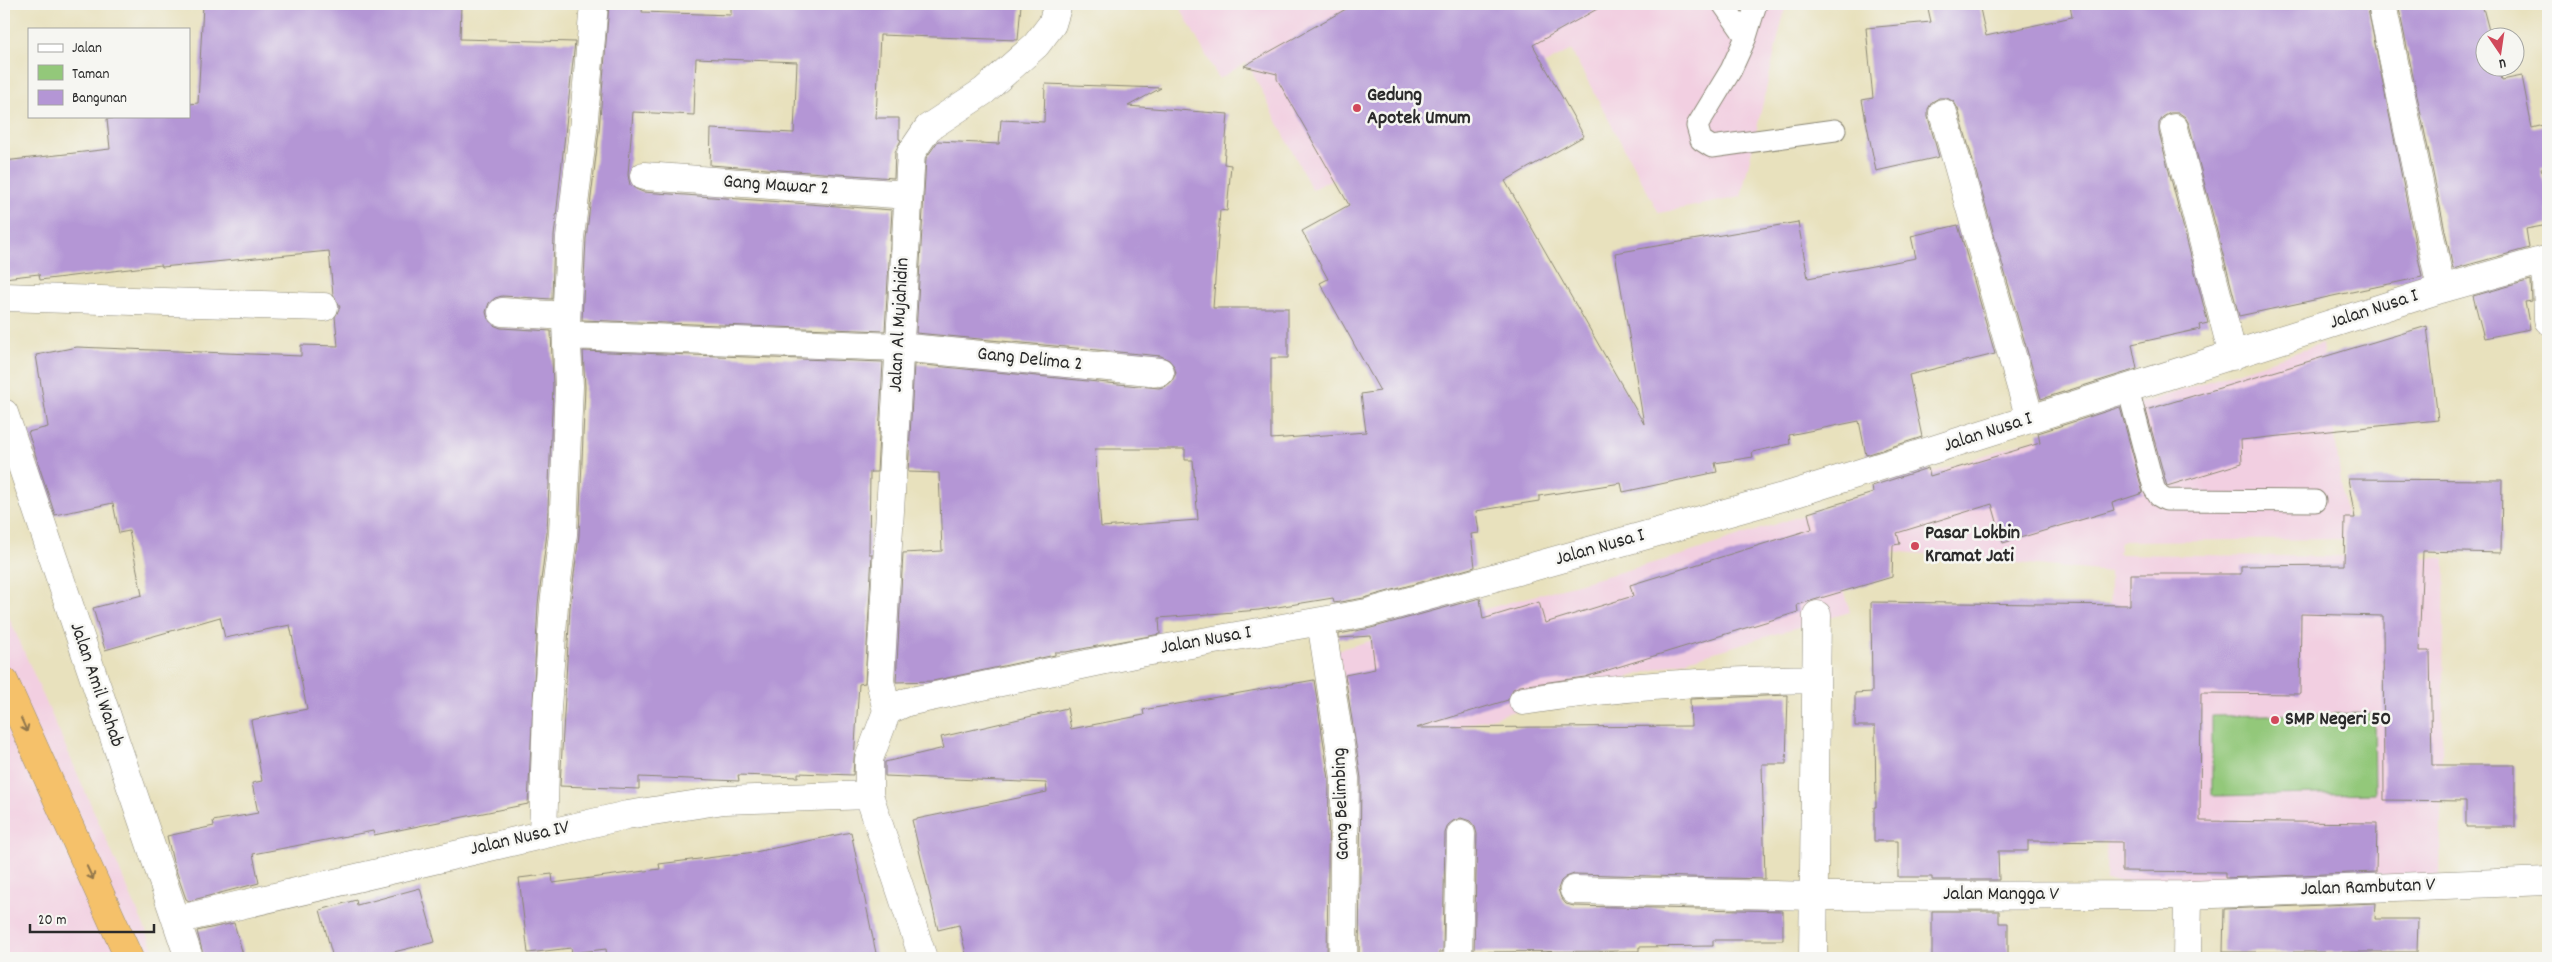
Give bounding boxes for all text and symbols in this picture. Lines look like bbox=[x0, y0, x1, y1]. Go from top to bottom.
legend bbox=[28, 28, 190, 118]
north arrow bbox=[2474, 28, 2524, 78]
text: Jalan bbox=[72, 38, 102, 60]
text: U bbox=[2497, 52, 2508, 73]
text: Taman bbox=[72, 64, 109, 86]
place label: Gedung Apotek Umum bbox=[1367, 82, 1471, 133]
text: Bangunan bbox=[72, 88, 127, 110]
marker: Gedung Apotek Umum bbox=[1351, 102, 1363, 114]
street label: Gang Mawar 2 bbox=[722, 168, 830, 204]
street label: Jalan Al Mujahidin bbox=[882, 257, 918, 393]
street label: Jalan Nusa I bbox=[2326, 283, 2422, 337]
street label: Gang Delima 2 bbox=[976, 341, 1084, 379]
street label: Jalan Nusa I bbox=[1940, 406, 2036, 460]
place label: Pasar Lokbin Kramat Jati bbox=[1925, 520, 2020, 571]
street label: Jalan Nusa I bbox=[1552, 522, 1648, 574]
marker: Pasar Lokbin Kramat Jati bbox=[1909, 540, 1921, 552]
street label: Jalan Amil Wahab bbox=[62, 619, 130, 751]
street label: Jalan Nusa I bbox=[1158, 619, 1254, 663]
place label: SMP Negeri 50 bbox=[2285, 706, 2391, 734]
marker: SMP Negeri 50 bbox=[2269, 714, 2281, 726]
one-way arrow bbox=[19, 717, 29, 732]
street label: Gang Belimbing bbox=[1326, 747, 1358, 861]
street label: Jalan Nusa IV bbox=[467, 814, 573, 864]
one-way arrow bbox=[86, 865, 95, 880]
street label: Jalan Rambutan V bbox=[2300, 872, 2436, 904]
street label: Jalan Mangga V bbox=[1943, 881, 2059, 909]
scale bar bbox=[30, 902, 154, 934]
text: 20 m bbox=[38, 910, 66, 932]

